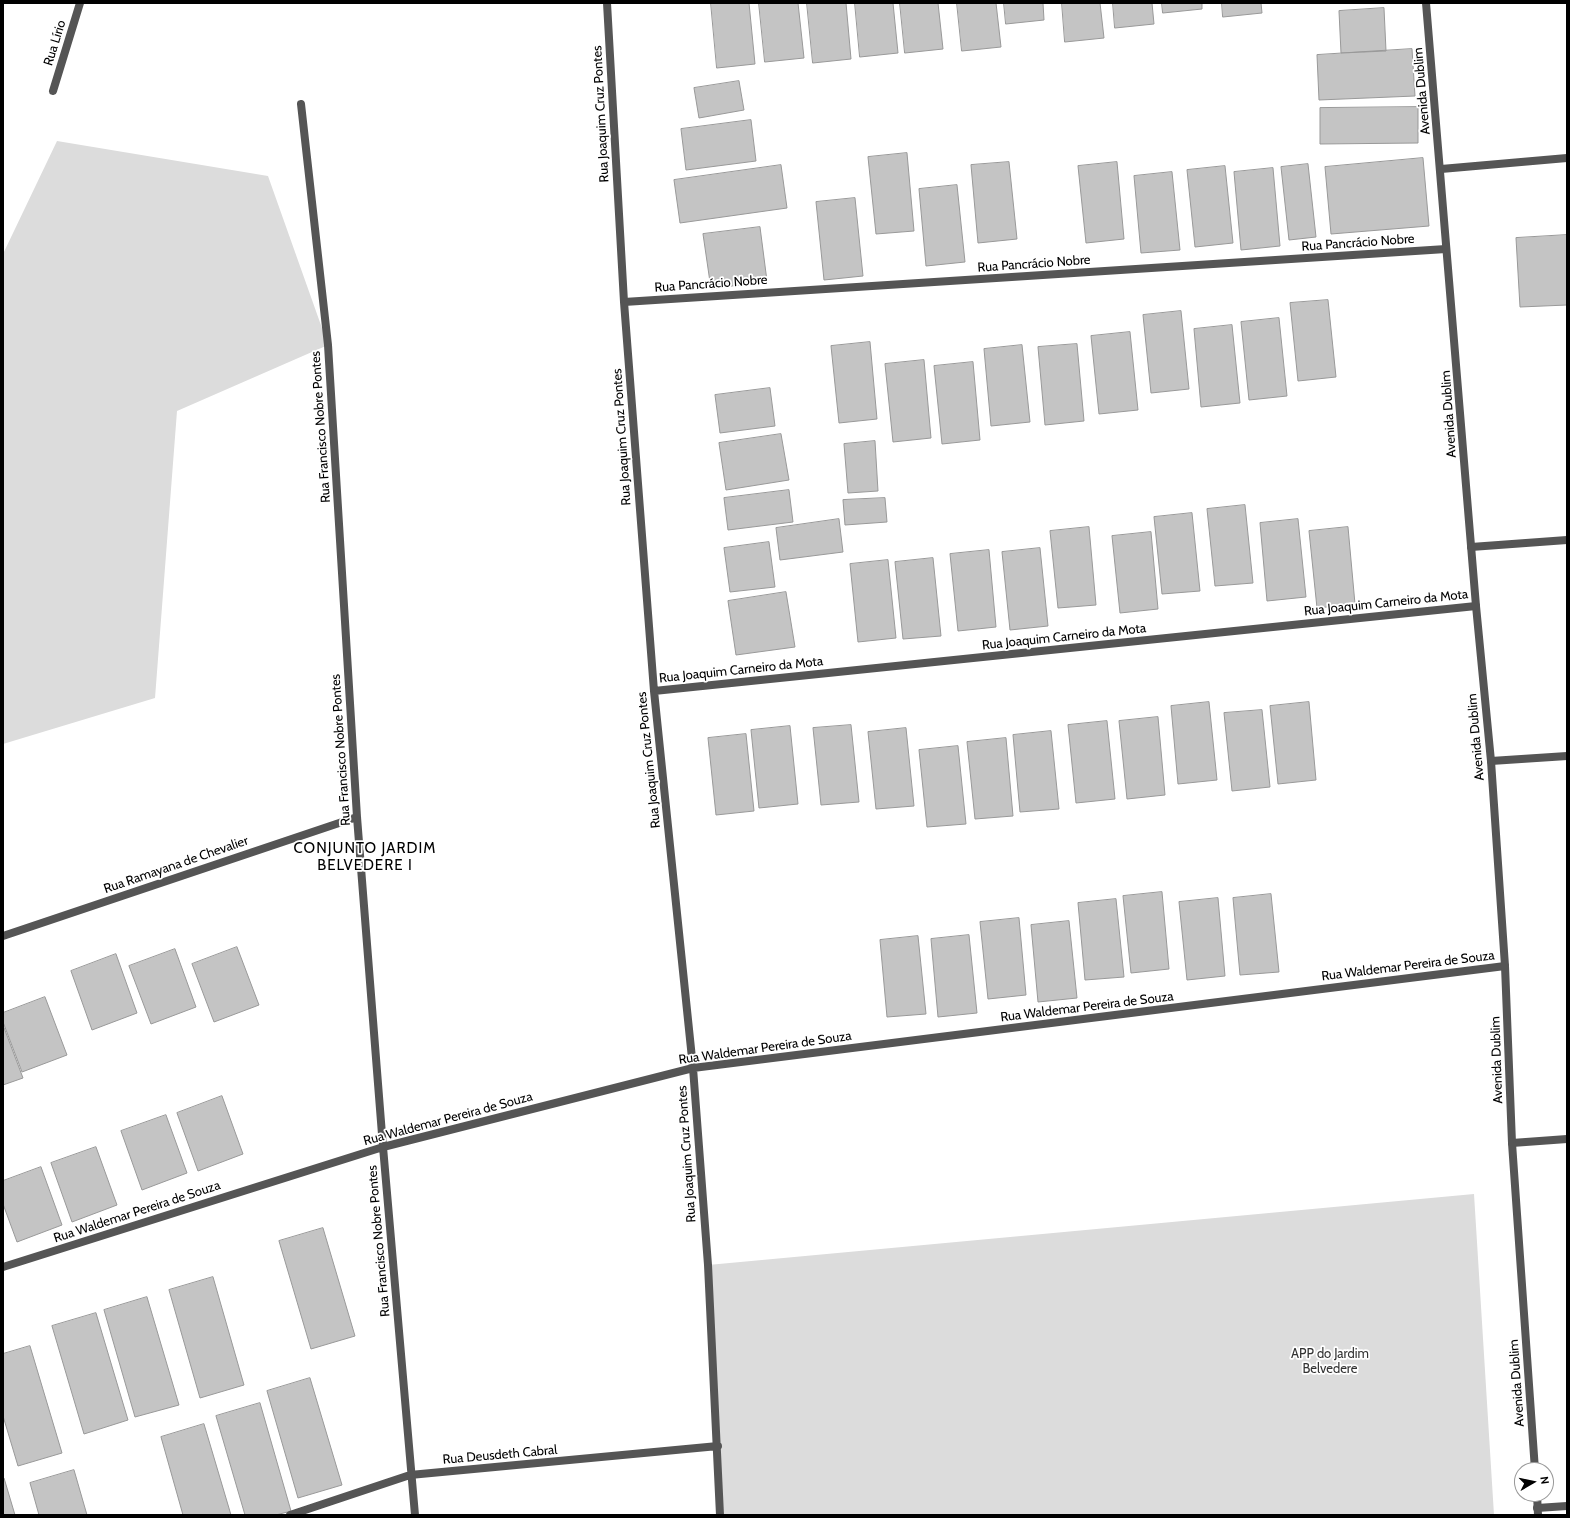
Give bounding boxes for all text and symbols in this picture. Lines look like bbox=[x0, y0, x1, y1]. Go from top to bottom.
street label: Rua Lírio bbox=[41, 18, 69, 68]
street label: Rua Joaquim Cruz Pontes bbox=[590, 45, 612, 183]
street label: Avenida Dublim bbox=[1410, 47, 1434, 135]
street label: Rua Pancrácio Nobre bbox=[1301, 231, 1415, 255]
street label: Rua Pancrácio Nobre bbox=[977, 252, 1091, 276]
street label: Rua Pancrácio Nobre bbox=[654, 272, 768, 296]
street label: Rua Francisco Nobre Pontes bbox=[308, 351, 334, 503]
street label: Rua Joaquim Cruz Pontes bbox=[609, 368, 635, 506]
street label: Avenida Dublim bbox=[1438, 370, 1460, 458]
street label: Rua Joaquim Carneiro da Mota bbox=[1303, 587, 1469, 619]
street label: Rua Joaquim Carneiro da Mota bbox=[981, 621, 1147, 653]
street label: Rua Joaquim Carneiro da Mota bbox=[658, 654, 824, 686]
street label: Rua Francisco Nobre Pontes bbox=[328, 674, 354, 826]
street label: Rua Joaquim Cruz Pontes bbox=[634, 691, 664, 829]
street label: Avenida Dublim bbox=[1464, 693, 1488, 781]
street label: Rua Ramayana de Chevalier bbox=[102, 833, 250, 897]
district label: CONJUNTO JARDIM BELVEDERE I bbox=[294, 840, 436, 875]
street label: Rua Waldemar Pereira de Souza bbox=[1321, 948, 1495, 984]
street label: Rua Waldemar Pereira de Souza bbox=[1000, 989, 1174, 1025]
street label: Avenida Dublim bbox=[1488, 1016, 1506, 1104]
street label: Rua Waldemar Pereira de Souza bbox=[678, 1028, 852, 1068]
street label: Rua Joaquim Cruz Pontes bbox=[674, 1085, 700, 1223]
street label: Rua Waldemar Pereira de Souza bbox=[362, 1089, 534, 1149]
street label: Rua Francisco Nobre Pontes bbox=[365, 1165, 393, 1317]
street label: Rua Waldemar Pereira de Souza bbox=[52, 1178, 222, 1246]
street label: Avenida Dublim bbox=[1506, 1339, 1528, 1427]
park label: APP do Jardim Belvedere bbox=[1291, 1346, 1369, 1377]
street label: Rua Deusdeth Cabral bbox=[442, 1442, 558, 1468]
north arrow bbox=[1514, 1462, 1554, 1502]
text: N bbox=[1537, 1475, 1552, 1485]

